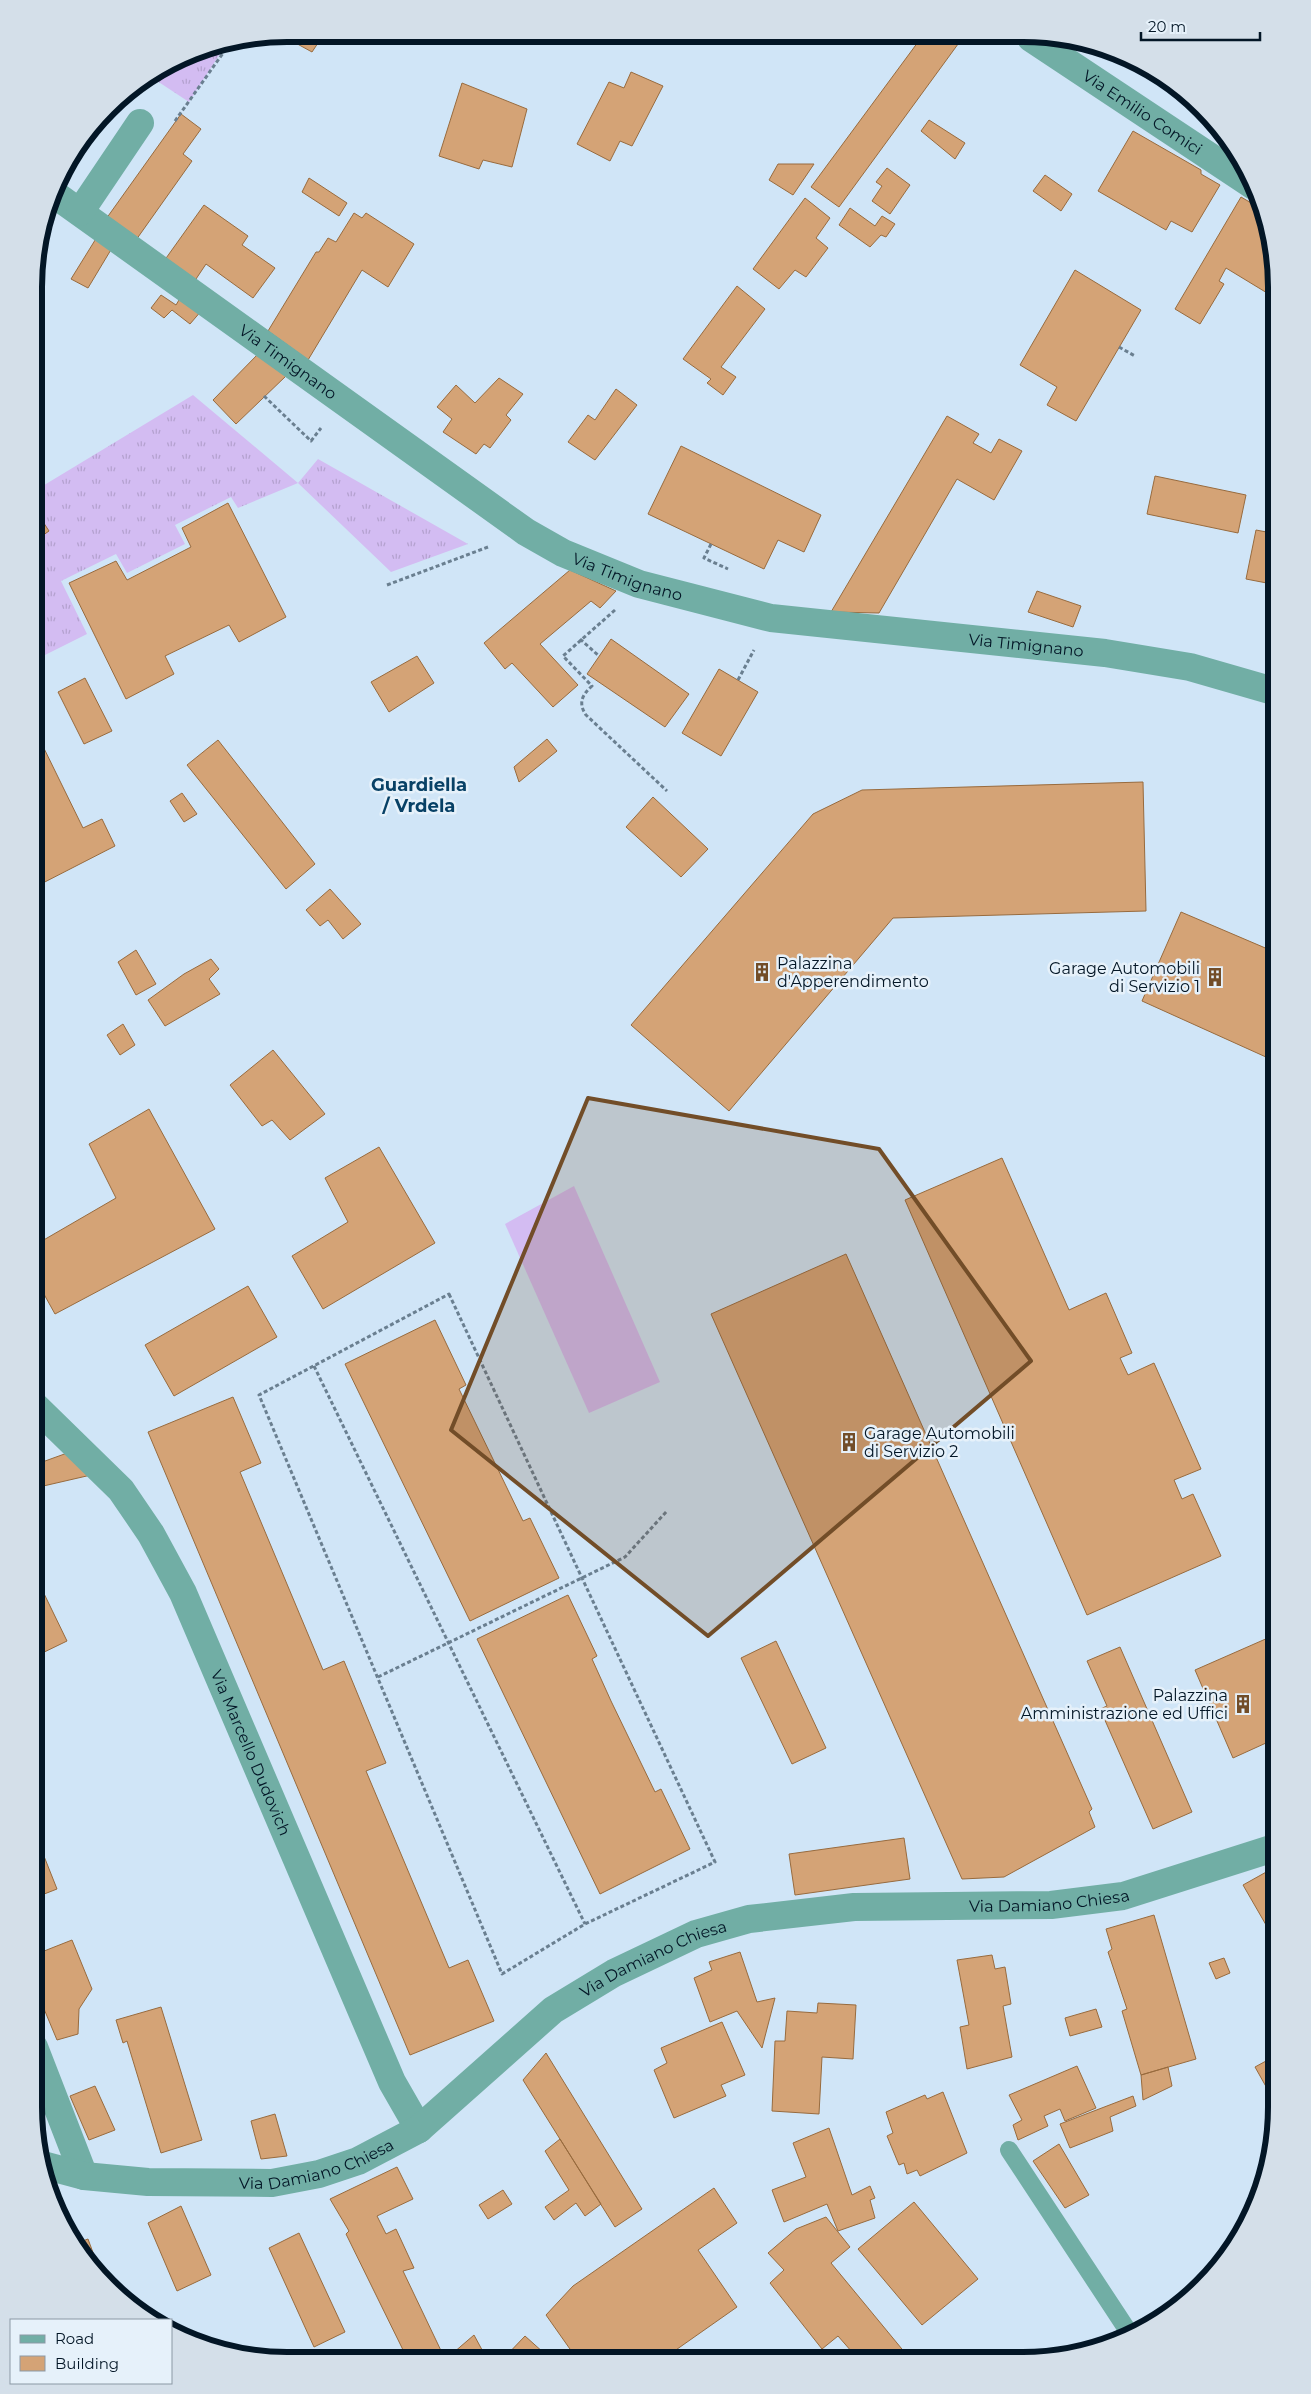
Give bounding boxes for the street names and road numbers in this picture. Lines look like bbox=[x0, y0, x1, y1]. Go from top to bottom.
street label: Via Emilio Comici bbox=[1079, 66, 1206, 159]
street label: Via Timignano bbox=[236, 320, 341, 403]
street label: Via Timignano bbox=[570, 548, 685, 604]
street label: Via Timignano bbox=[968, 629, 1085, 660]
street label: Via Marcello Dudovich bbox=[207, 1667, 295, 1838]
street label: Via Damiano Chiesa bbox=[969, 1885, 1132, 1915]
street label: Via Damiano Chiesa bbox=[576, 1916, 729, 2001]
street label: Via Damiano Chiesa bbox=[239, 2135, 397, 2193]

